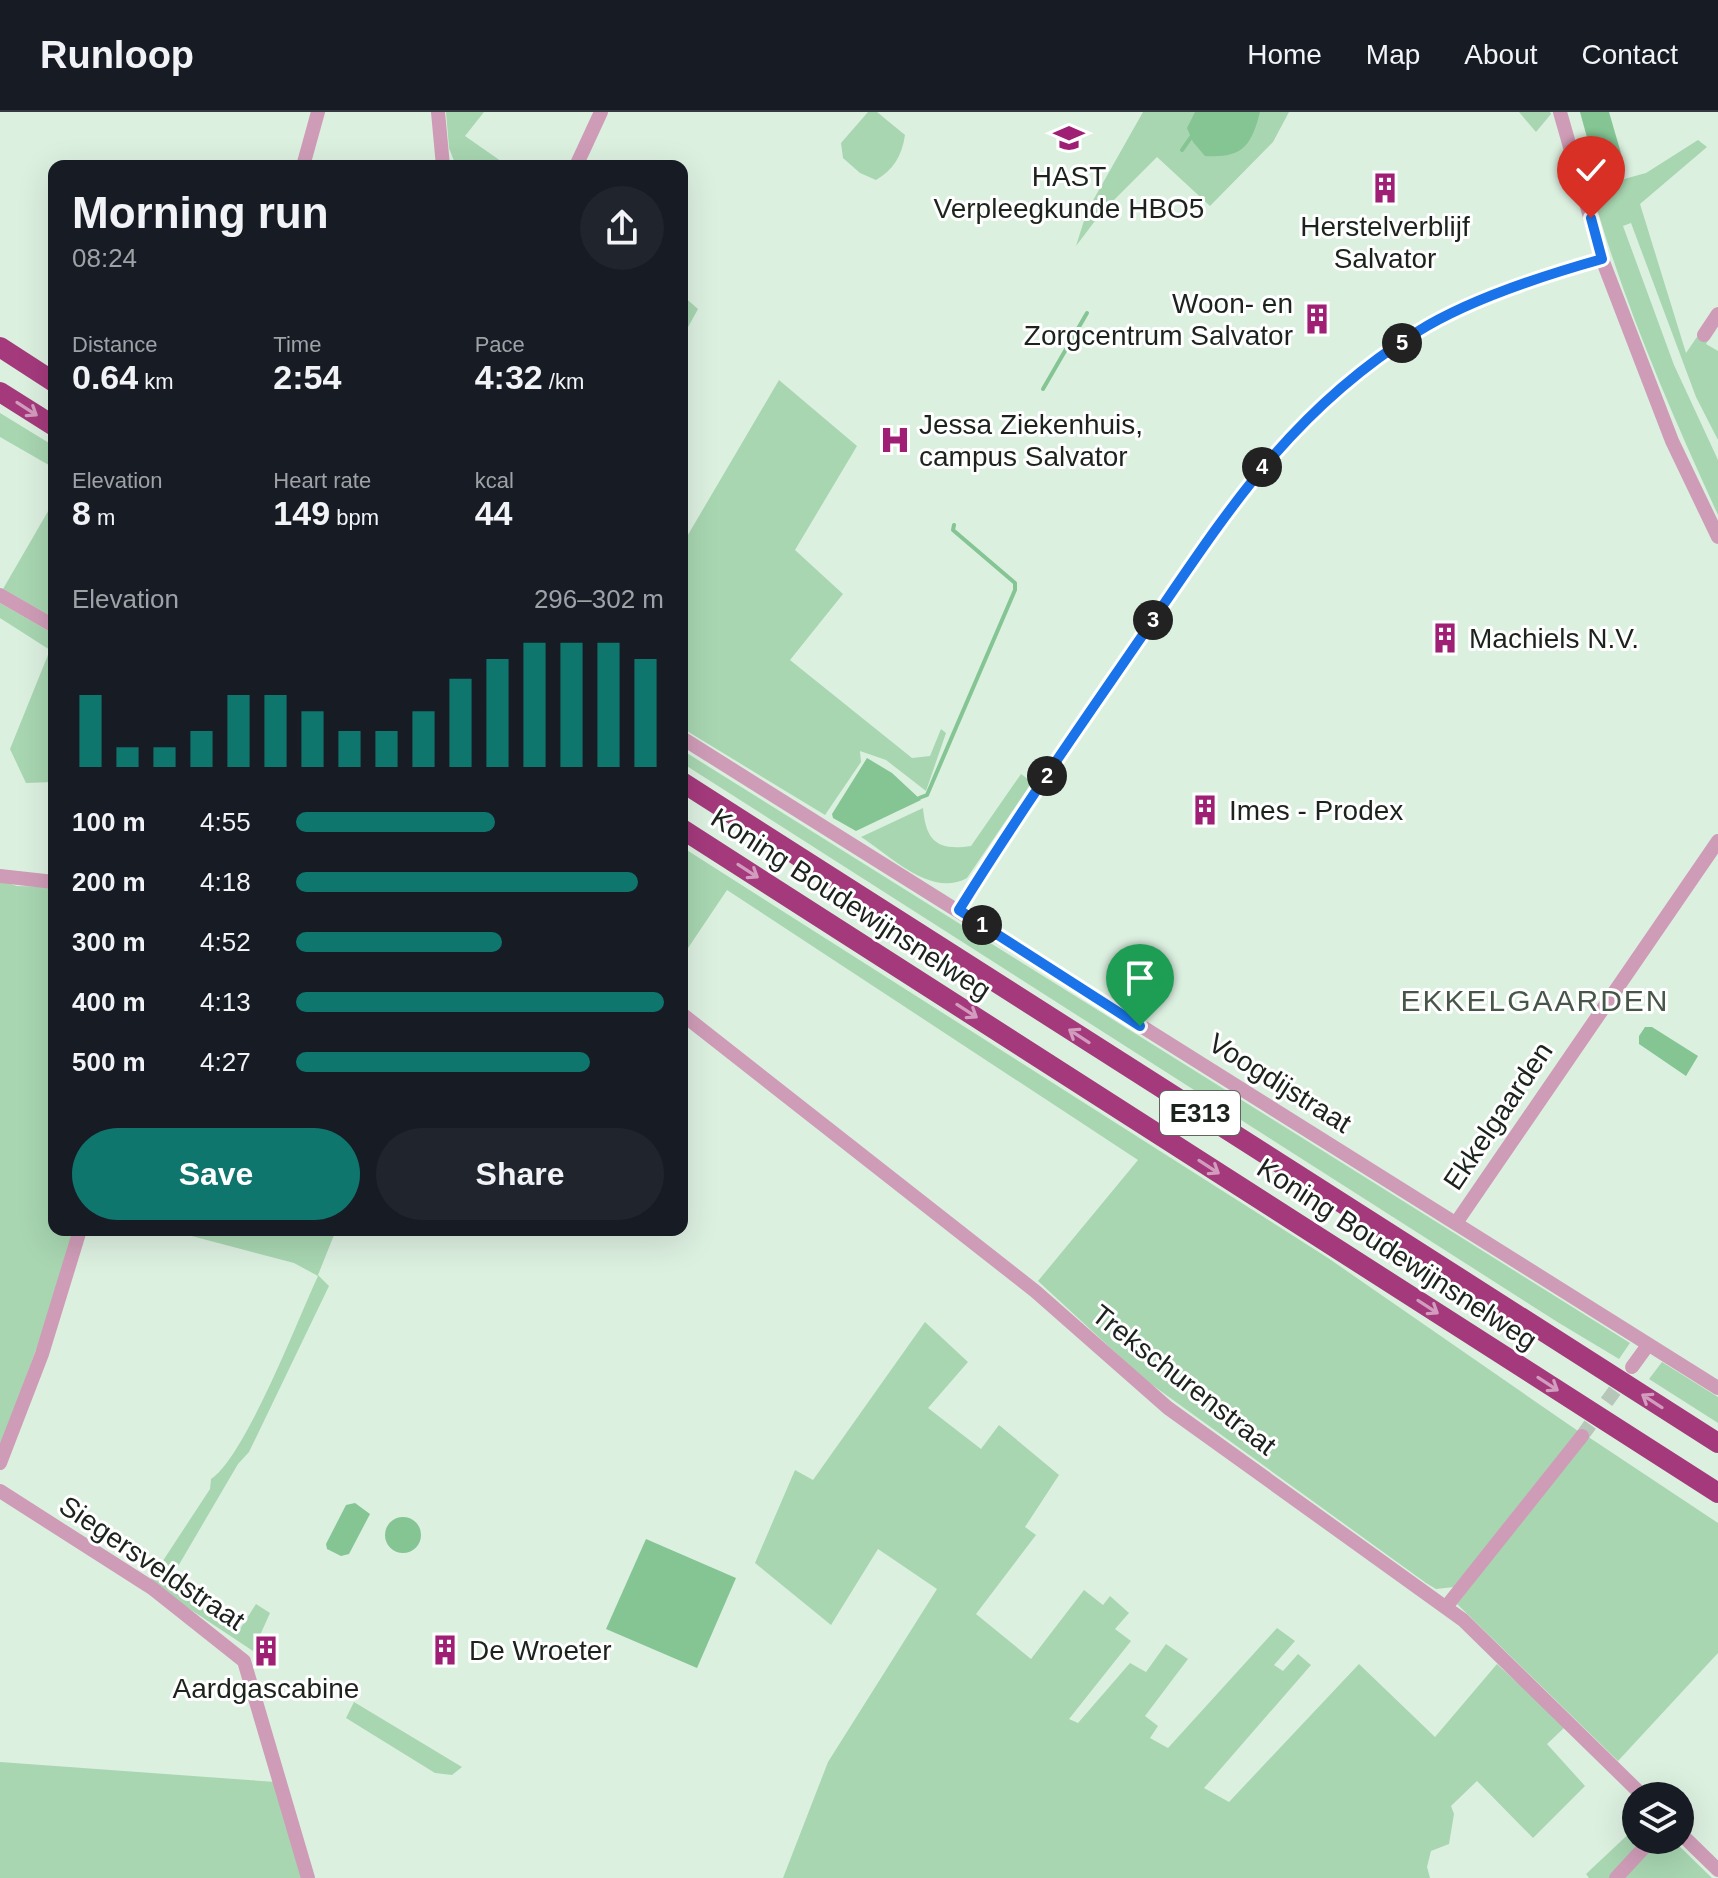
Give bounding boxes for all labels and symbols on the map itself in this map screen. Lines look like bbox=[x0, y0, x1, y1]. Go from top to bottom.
school or university icon: HAST Verpleegkunde HBO5 bbox=[1052, 121, 1086, 155]
pin bbox=[1557, 136, 1625, 218]
place label: HAST Verpleegkunde HBO5 bbox=[934, 161, 1204, 224]
building icon: Herstelverblijf Salvator bbox=[1368, 171, 1402, 205]
place label: Herstelverblijf Salvator bbox=[1300, 211, 1470, 274]
place label: Woon- en Zorgcentrum Salvator bbox=[1024, 288, 1293, 351]
building icon: Woon- en Zorgcentrum Salvator bbox=[1300, 302, 1334, 336]
pin: 5 bbox=[1382, 323, 1422, 363]
one-way arrow bbox=[15, 401, 38, 417]
place label: Jessa Ziekenhuis, campus Salvator bbox=[919, 409, 1143, 472]
hospital icon: Jessa Ziekenhuis, campus Salvator bbox=[878, 423, 912, 457]
pin: 4 bbox=[1242, 447, 1282, 487]
pin: 3 bbox=[1133, 600, 1173, 640]
building icon: Machiels N.V. bbox=[1428, 621, 1462, 655]
place label: Machiels N.V. bbox=[1469, 623, 1639, 654]
pin: 2 bbox=[1027, 756, 1067, 796]
building icon: Imes - Prodex bbox=[1188, 793, 1222, 827]
place label: Imes - Prodex bbox=[1229, 795, 1403, 826]
street label: Koning Boudewijnsnelweg bbox=[705, 802, 997, 1006]
one-way arrow bbox=[736, 863, 758, 879]
pin: 1 bbox=[962, 905, 1002, 945]
pin bbox=[1106, 944, 1174, 1026]
district label: EKKELGAARDEN bbox=[1400, 984, 1670, 1017]
one-way arrow bbox=[955, 1003, 977, 1020]
one-way arrow bbox=[1068, 1027, 1091, 1043]
street label: Voogdijstraat bbox=[1203, 1027, 1357, 1139]
street label: Ekkelgaarden bbox=[1437, 1036, 1559, 1196]
road number: E313 bbox=[1160, 1091, 1240, 1135]
street label: Koning Boudewijnsnelweg bbox=[1251, 1152, 1543, 1356]
one-way arrow bbox=[1197, 1159, 1220, 1175]
street label: Trekschurenstraat bbox=[1086, 1299, 1282, 1461]
one-way arrow bbox=[1416, 1299, 1439, 1315]
one-way arrow bbox=[1537, 1376, 1559, 1393]
one-way arrow bbox=[1641, 1393, 1664, 1409]
street label: Siegersveldstraat bbox=[54, 1490, 251, 1636]
building icon: De Wroeter bbox=[428, 1633, 462, 1667]
building icon: Aardgascabine bbox=[249, 1634, 283, 1668]
place label: De Wroeter bbox=[469, 1635, 612, 1666]
place label: Aardgascabine bbox=[173, 1673, 359, 1704]

